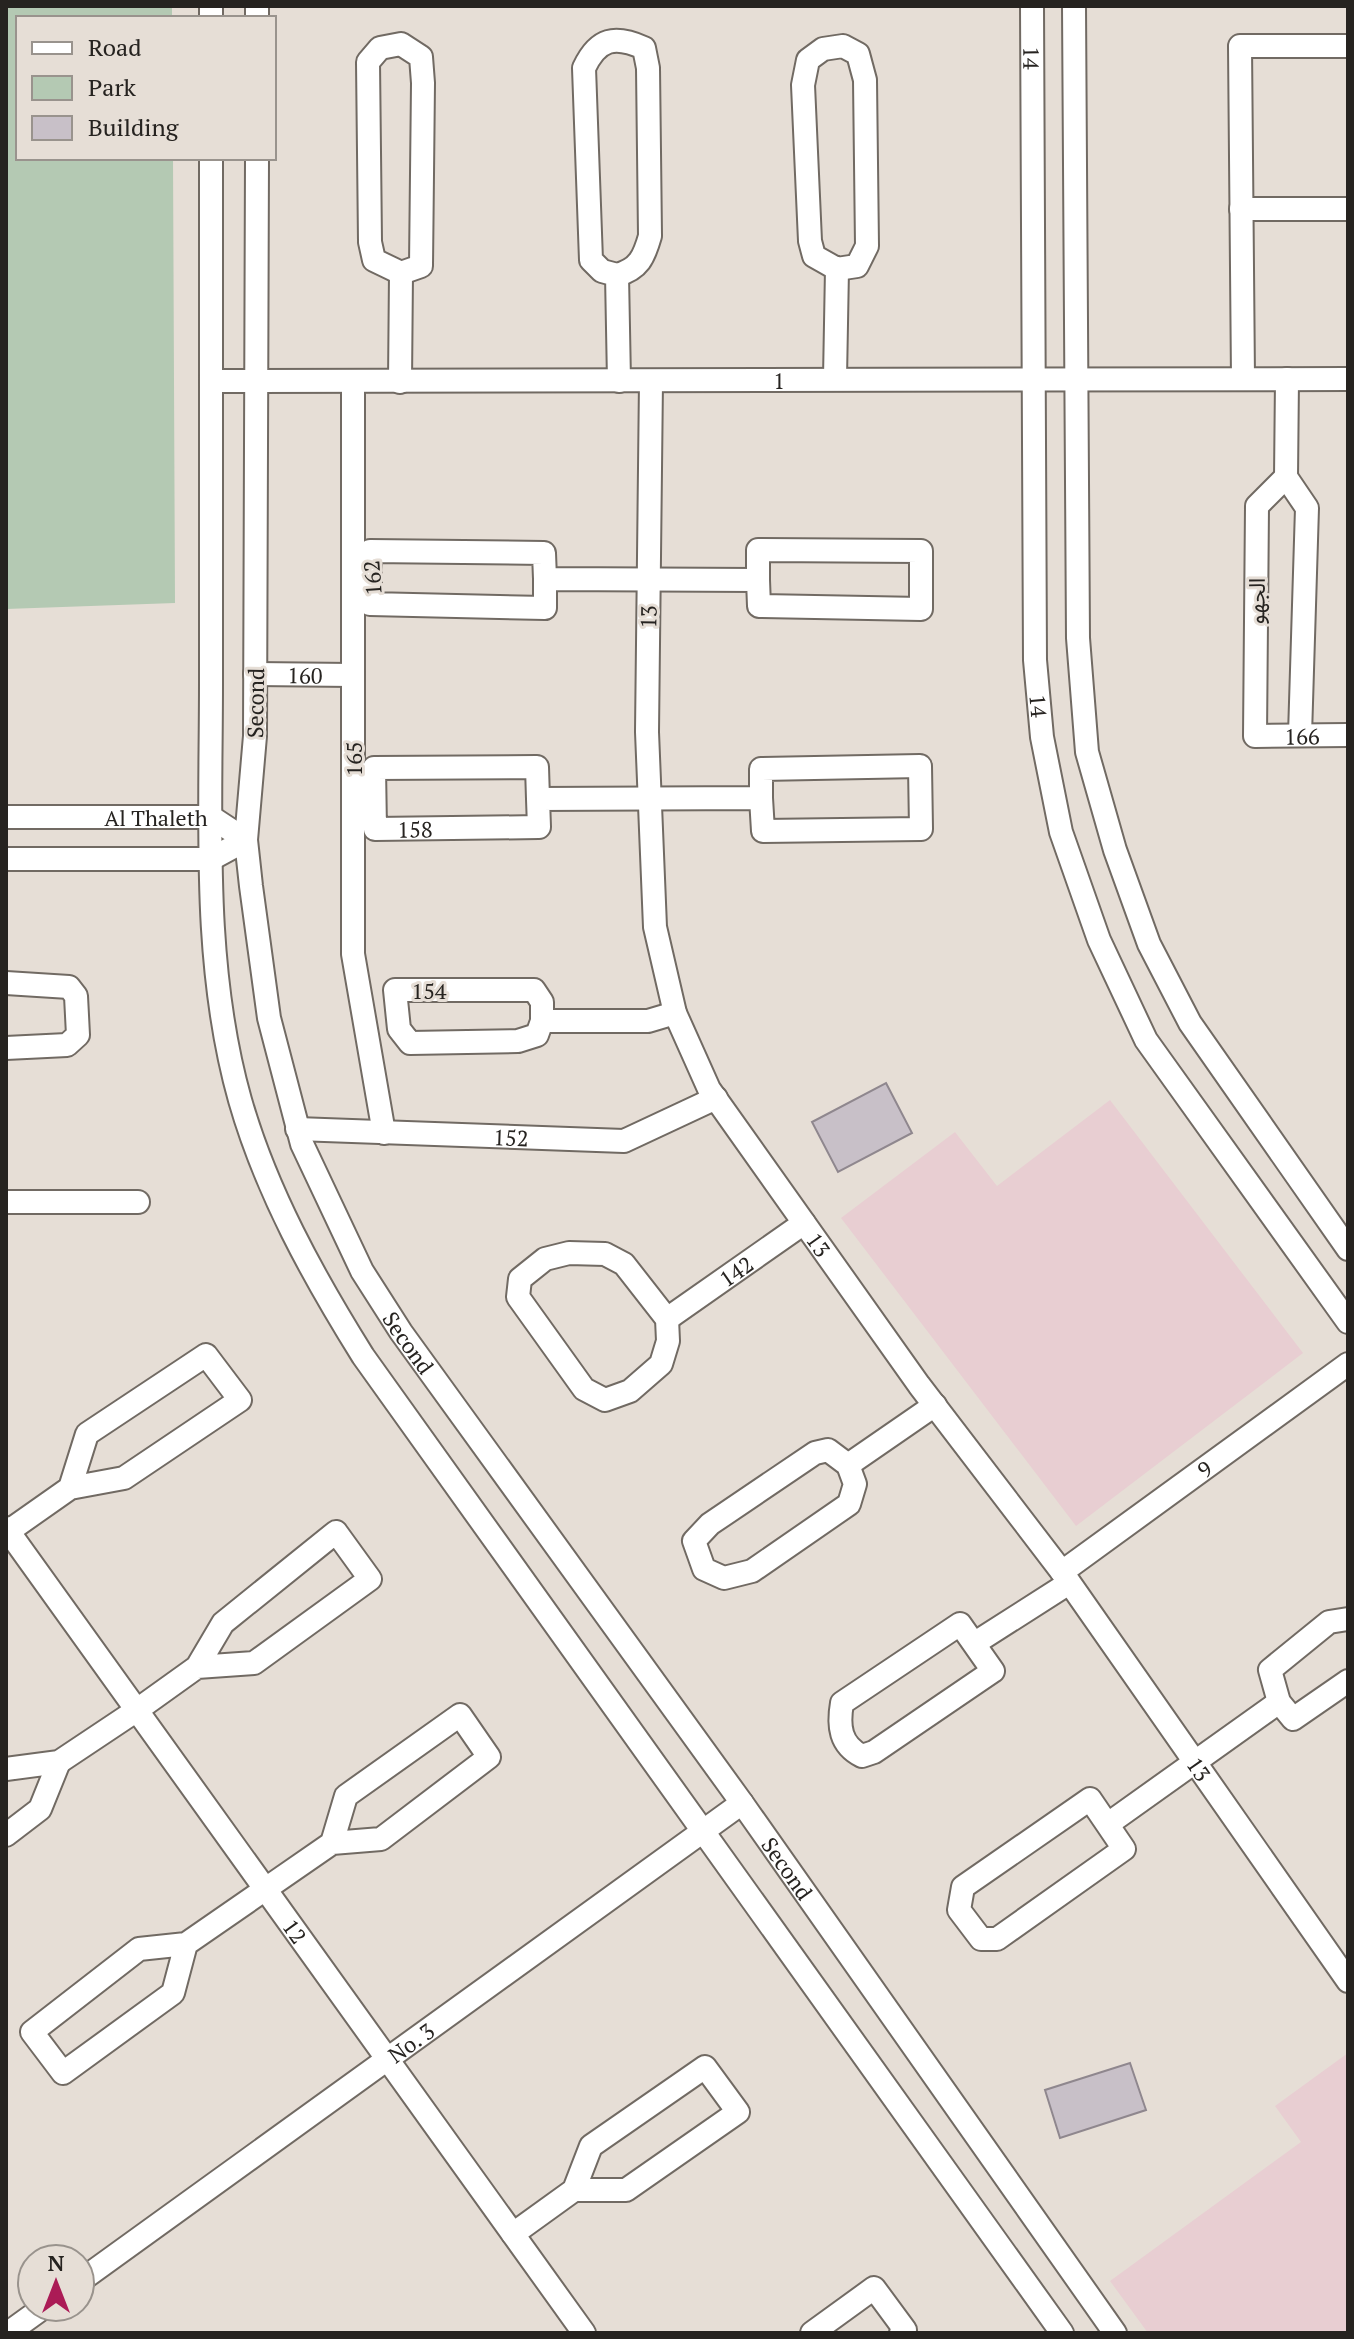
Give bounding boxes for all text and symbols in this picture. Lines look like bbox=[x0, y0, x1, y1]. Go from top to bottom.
legend bbox=[16, 16, 276, 160]
text: Road bbox=[88, 31, 142, 63]
street label: 14 bbox=[1018, 46, 1047, 70]
text: Park bbox=[88, 71, 137, 103]
text: Building bbox=[88, 111, 179, 143]
street label: 1 bbox=[773, 365, 785, 395]
street label: 162 bbox=[356, 559, 388, 597]
street label: الجهو bbox=[1241, 577, 1271, 625]
street label: 13 bbox=[633, 605, 663, 629]
street label: 160 bbox=[287, 660, 323, 689]
street label: Second bbox=[240, 668, 270, 738]
street label: 14 bbox=[1024, 693, 1055, 719]
street label: 166 bbox=[1284, 721, 1320, 750]
street label: 165 bbox=[339, 741, 368, 777]
street label: Al Thaleth bbox=[104, 803, 208, 832]
street label: 158 bbox=[397, 814, 433, 843]
street label: 154 bbox=[411, 976, 447, 1005]
street label: 152 bbox=[493, 1122, 529, 1152]
street label: 13 bbox=[800, 1226, 838, 1262]
street label: 142 bbox=[713, 1249, 759, 1293]
street label: Second bbox=[377, 1306, 441, 1379]
street label: 9 bbox=[1191, 1453, 1218, 1484]
street label: 13 bbox=[1181, 1751, 1218, 1787]
street label: Second bbox=[756, 1831, 820, 1905]
street label: 12 bbox=[277, 1913, 314, 1949]
street label: No. 3 bbox=[382, 2016, 440, 2069]
north arrow bbox=[16, 2243, 96, 2323]
text: N bbox=[48, 2248, 65, 2277]

